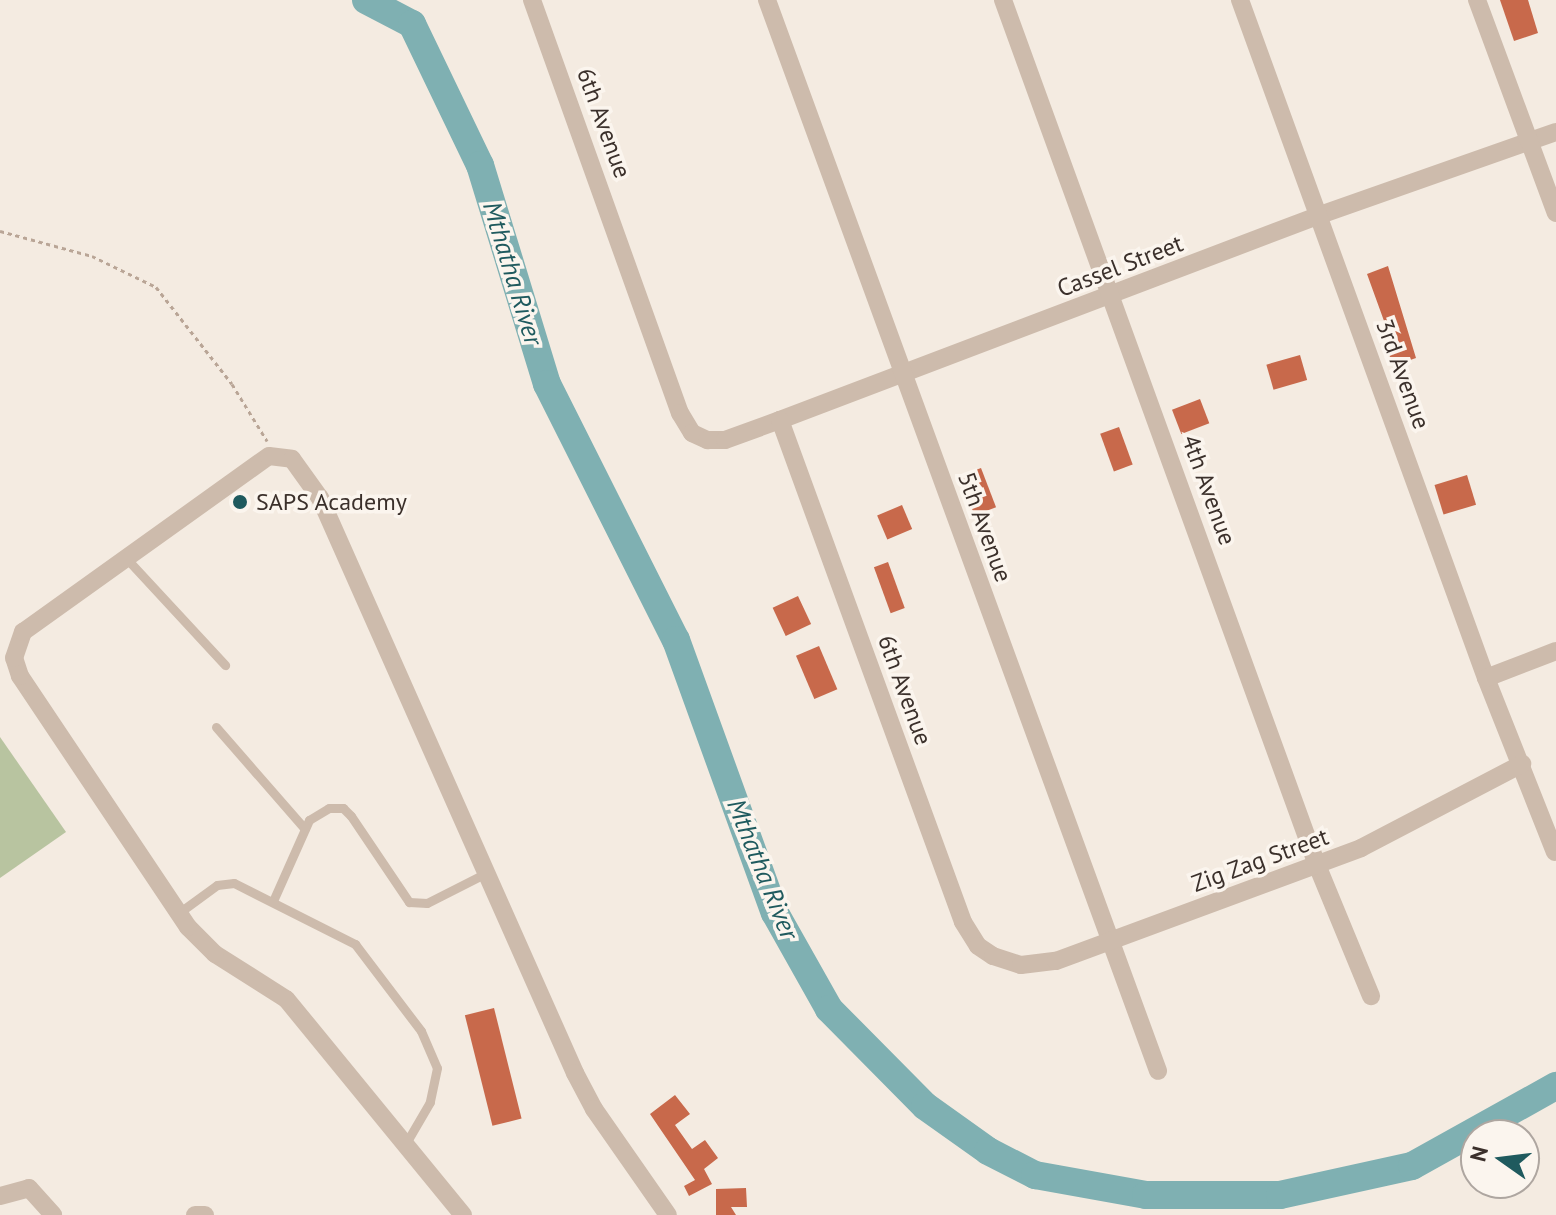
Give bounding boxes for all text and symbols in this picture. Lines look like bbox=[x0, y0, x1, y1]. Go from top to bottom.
street label: 6th Avenue bbox=[571, 64, 637, 182]
water label: Mthatha River bbox=[476, 197, 550, 349]
street label: Cassel Street bbox=[1053, 229, 1187, 303]
street label: 3rd Avenue bbox=[1370, 315, 1436, 433]
street label: 4th Avenue bbox=[1176, 431, 1242, 549]
street label: 5th Avenue bbox=[952, 468, 1018, 586]
place label: SAPS Academy bbox=[256, 488, 408, 516]
marker: SAPS Academy bbox=[231, 493, 249, 511]
street label: 6th Avenue bbox=[872, 631, 938, 749]
water label: Mthatha River bbox=[721, 794, 805, 944]
street label: Zig Zag Street bbox=[1187, 822, 1333, 898]
north arrow bbox=[1460, 1119, 1540, 1199]
text: N bbox=[1463, 1143, 1494, 1164]

